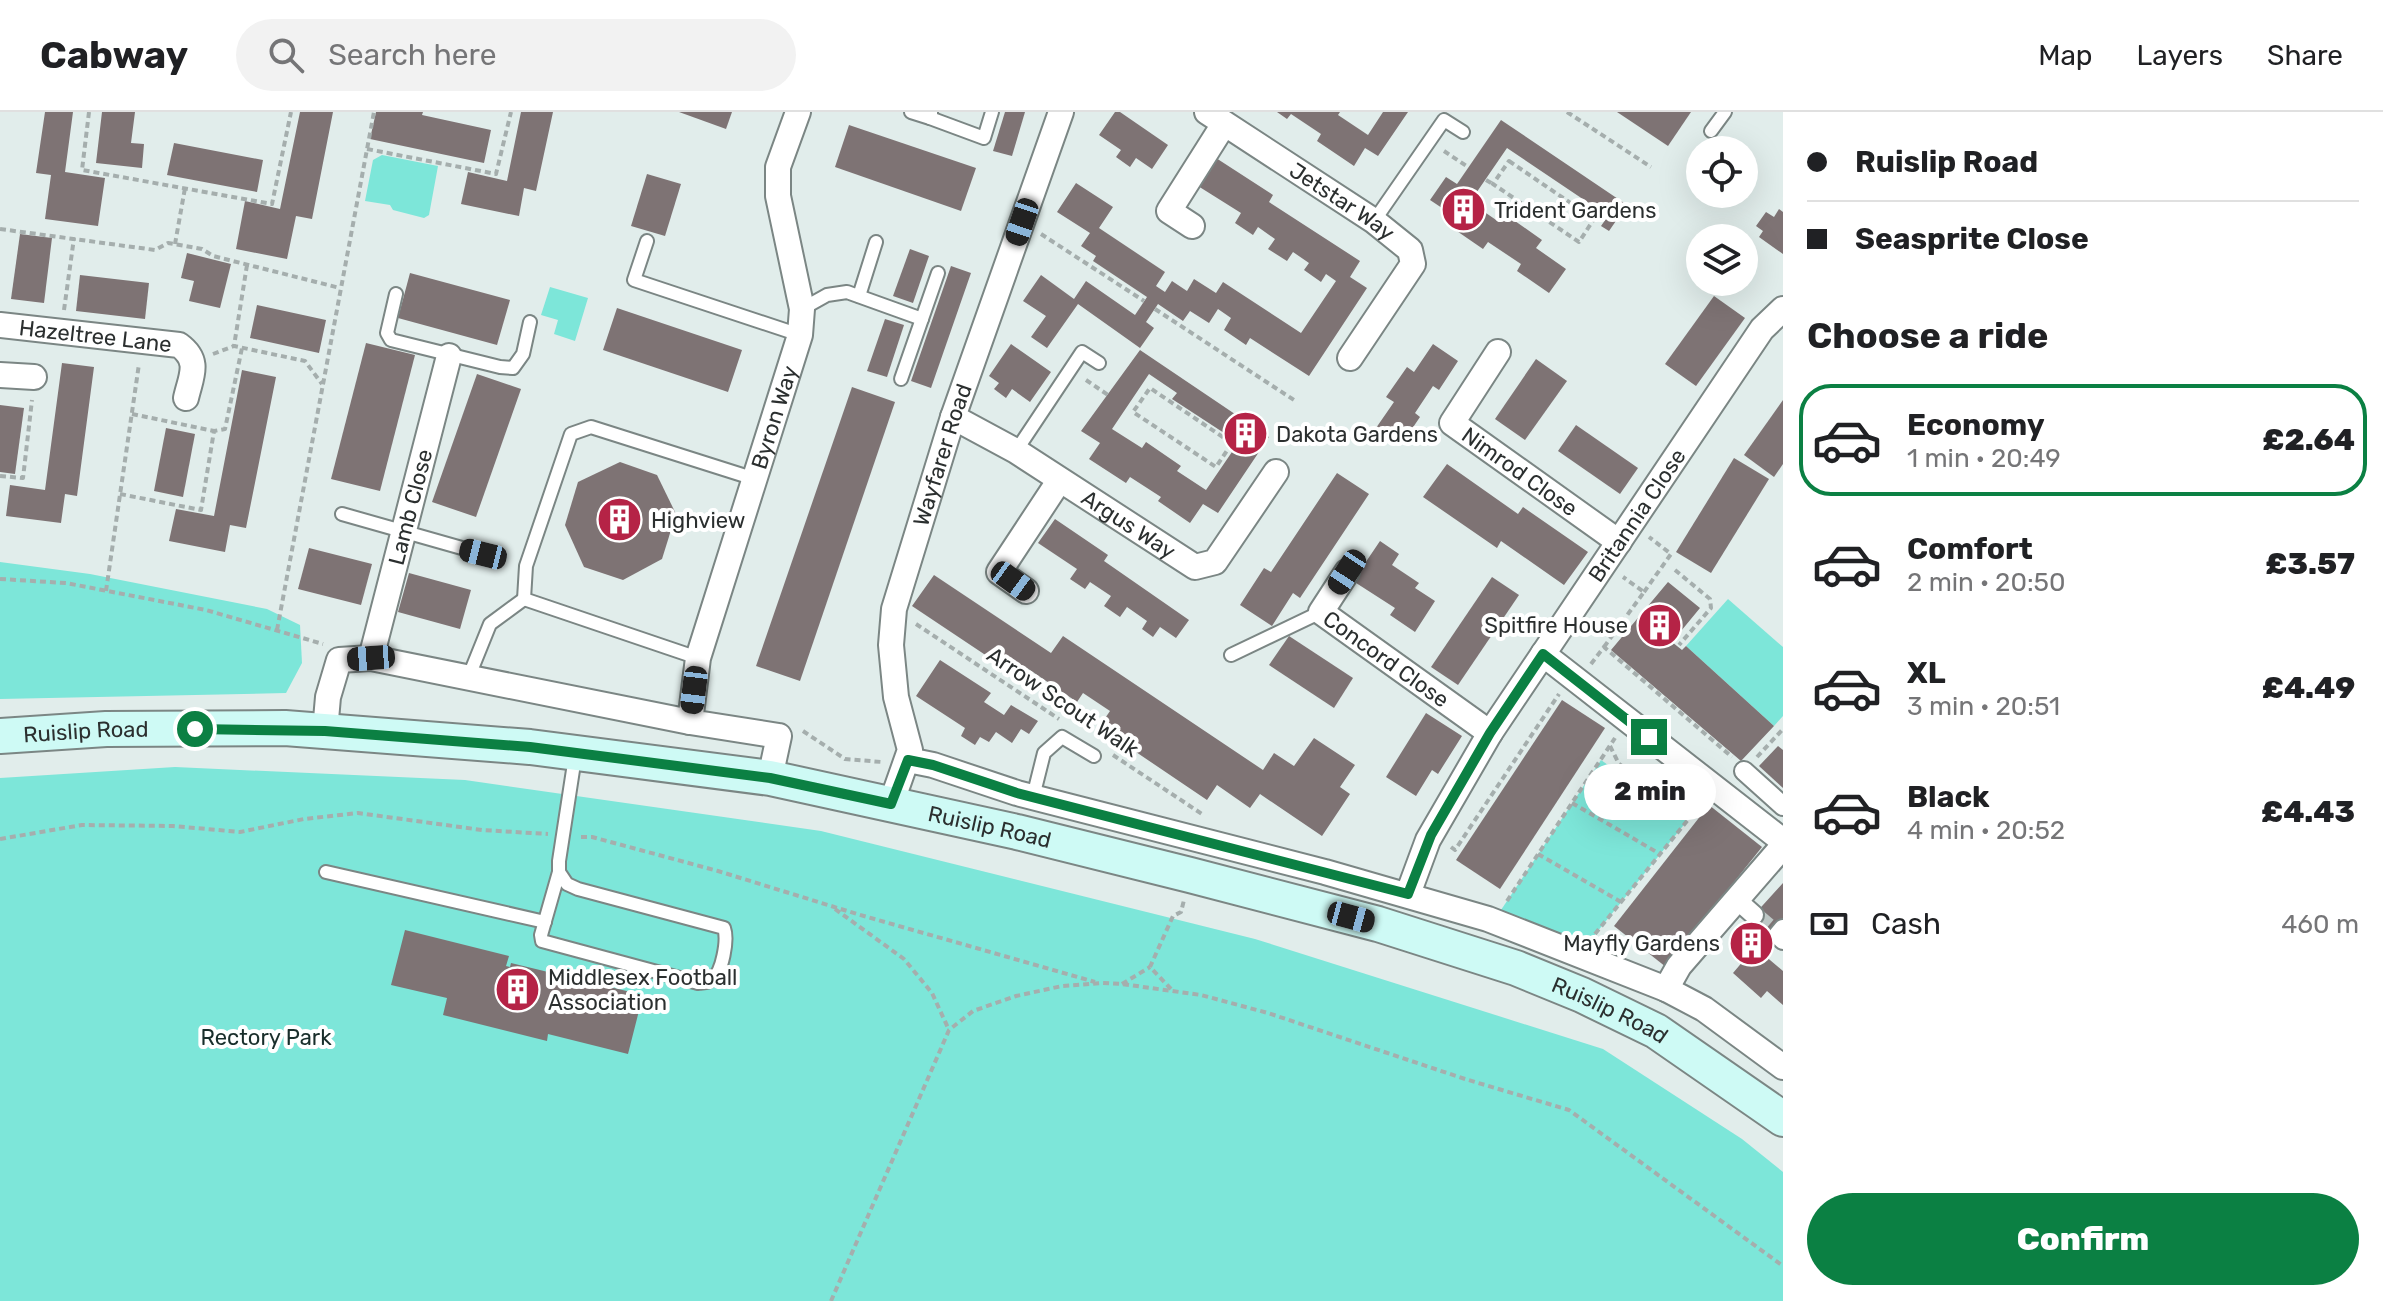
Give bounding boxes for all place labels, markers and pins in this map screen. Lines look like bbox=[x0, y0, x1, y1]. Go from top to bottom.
building icon: Trident Gardens bbox=[1439, 186, 1487, 234]
place label: Trident Gardens bbox=[1494, 197, 1656, 224]
building icon: Dakota Gardens bbox=[1221, 410, 1269, 458]
place label: Dakota Gardens bbox=[1276, 421, 1438, 448]
building icon: Highview bbox=[596, 496, 644, 544]
place label: Highview bbox=[651, 507, 745, 534]
building icon: Spitfire House bbox=[1635, 601, 1683, 649]
place label: Spitfire House bbox=[1484, 612, 1628, 639]
building icon: Mayfly Gardens bbox=[1727, 919, 1775, 967]
place label: Mayfly Gardens bbox=[1563, 930, 1720, 957]
place label: Middlesex Football Association bbox=[548, 964, 737, 1016]
building icon: Middlesex Football Association bbox=[493, 966, 541, 1014]

